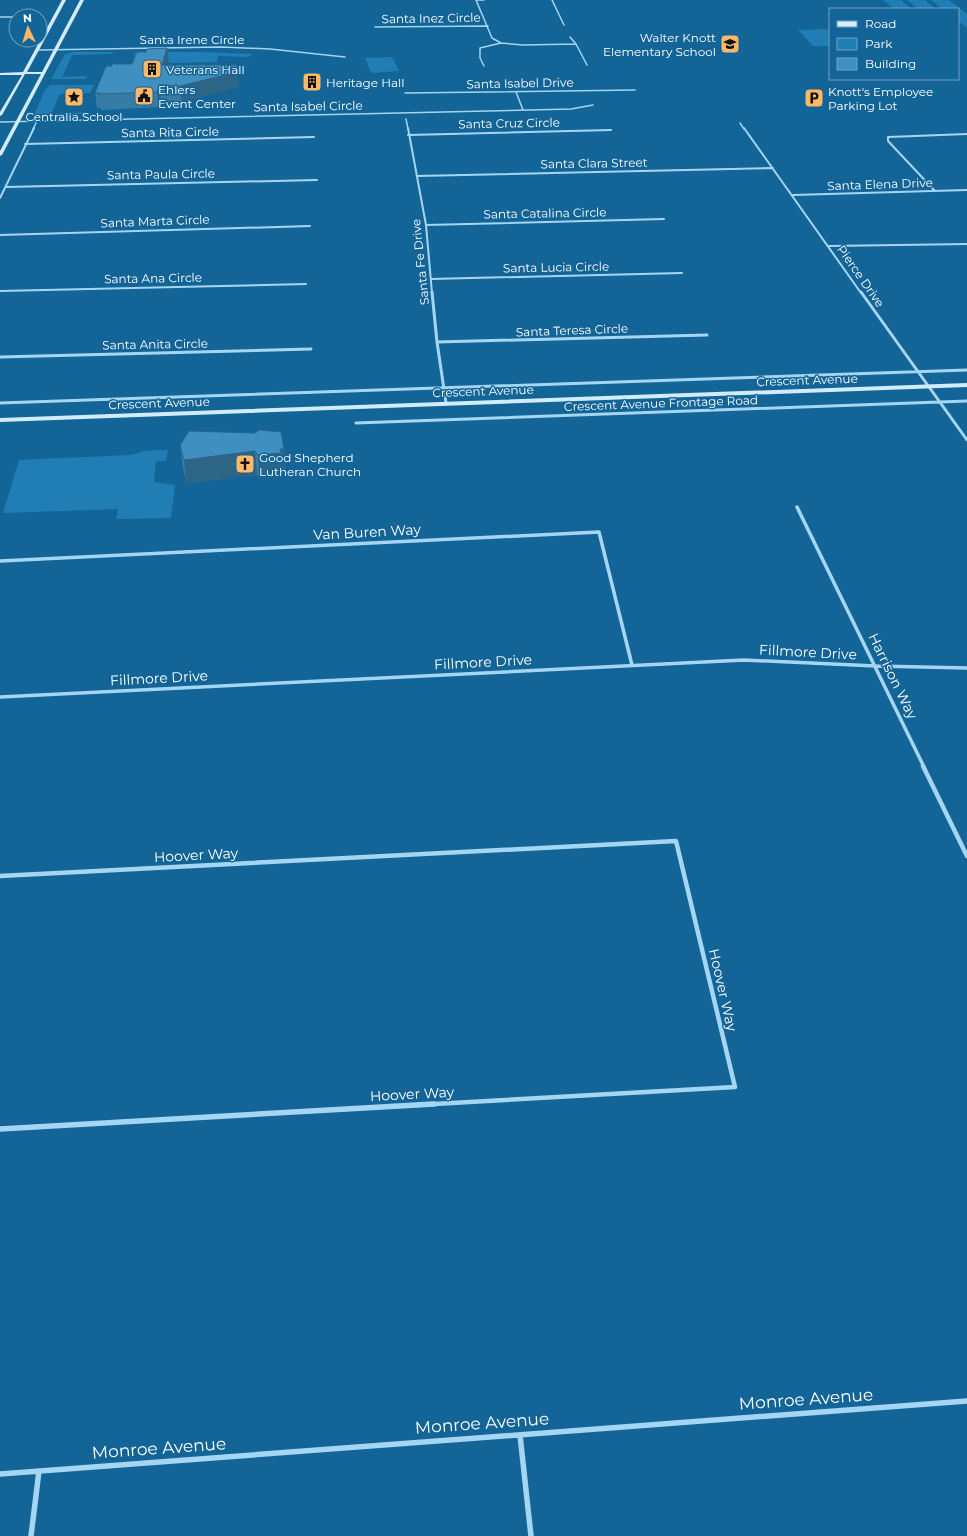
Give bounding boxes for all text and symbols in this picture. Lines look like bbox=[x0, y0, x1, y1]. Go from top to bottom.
north arrow bbox=[8, 8, 48, 48]
legend bbox=[829, 8, 959, 80]
street label: Santa Inez Circle bbox=[381, 10, 481, 26]
text: N bbox=[22, 11, 32, 25]
text: Road bbox=[865, 16, 896, 31]
place label: Walter Knott Elementary School bbox=[603, 30, 716, 59]
street label: Santa Irene Circle bbox=[140, 32, 245, 47]
school or university icon: Walter Knott Elementary School bbox=[719, 33, 741, 55]
text: Park bbox=[865, 36, 893, 51]
text: Building bbox=[865, 56, 916, 71]
building icon: Veterans Hall bbox=[141, 58, 163, 80]
place label: Veterans Hall bbox=[166, 62, 245, 77]
building icon: Heritage Hall bbox=[301, 71, 323, 93]
place label: Heritage Hall bbox=[326, 75, 404, 90]
street label: Santa Isabel Drive bbox=[466, 75, 574, 91]
place label: Ehlers Event Center bbox=[158, 82, 236, 111]
place label: Knott's Employee Parking Lot bbox=[828, 84, 933, 113]
public building icon: Ehlers Event Center bbox=[133, 85, 155, 107]
place icon: Centralia School bbox=[63, 86, 85, 108]
parking icon: Knott's Employee Parking Lot bbox=[803, 87, 825, 109]
street label: Santa Isabel Circle bbox=[253, 98, 363, 114]
place label: Centralia School bbox=[26, 109, 122, 124]
street label: Santa Cruz Circle bbox=[458, 115, 560, 131]
street label: Santa Rita Circle bbox=[121, 124, 219, 140]
street label: Santa Clara Street bbox=[540, 155, 648, 171]
street label: Santa Paula Circle bbox=[107, 166, 215, 182]
street label: Santa Elena Drive bbox=[827, 175, 933, 193]
street label: Santa Catalina Circle bbox=[483, 204, 607, 222]
street label: Santa Marta Circle bbox=[100, 212, 210, 230]
street label: Santa Fe Drive bbox=[408, 218, 432, 306]
street label: Pierce Drive bbox=[834, 242, 888, 310]
street label: Santa Lucia Circle bbox=[503, 259, 609, 275]
street label: Santa Ana Circle bbox=[104, 270, 202, 286]
street label: Santa Teresa Circle bbox=[516, 321, 628, 339]
street label: Santa Anita Circle bbox=[102, 336, 208, 352]
street label: Crescent Avenue bbox=[756, 371, 858, 389]
street label: Crescent Avenue bbox=[432, 382, 534, 400]
street label: Crescent Avenue Frontage Road bbox=[564, 392, 758, 414]
street label: Crescent Avenue bbox=[108, 394, 210, 412]
place label: Good Shepherd Lutheran Church bbox=[259, 450, 361, 479]
church icon: Good Shepherd Lutheran Church bbox=[234, 453, 256, 475]
street label: Van Buren Way bbox=[313, 520, 422, 544]
street label: Harrison Way bbox=[864, 630, 922, 722]
street label: Fillmore Drive bbox=[759, 640, 857, 664]
street label: Fillmore Drive bbox=[434, 650, 532, 674]
street label: Fillmore Drive bbox=[110, 666, 208, 690]
street label: Hoover Way bbox=[153, 844, 239, 866]
street label: Hoover Way bbox=[705, 947, 741, 1033]
street label: Hoover Way bbox=[369, 1083, 455, 1105]
street label: Monroe Avenue bbox=[738, 1384, 874, 1414]
street label: Monroe Avenue bbox=[414, 1408, 550, 1438]
street label: Monroe Avenue bbox=[91, 1433, 227, 1463]

